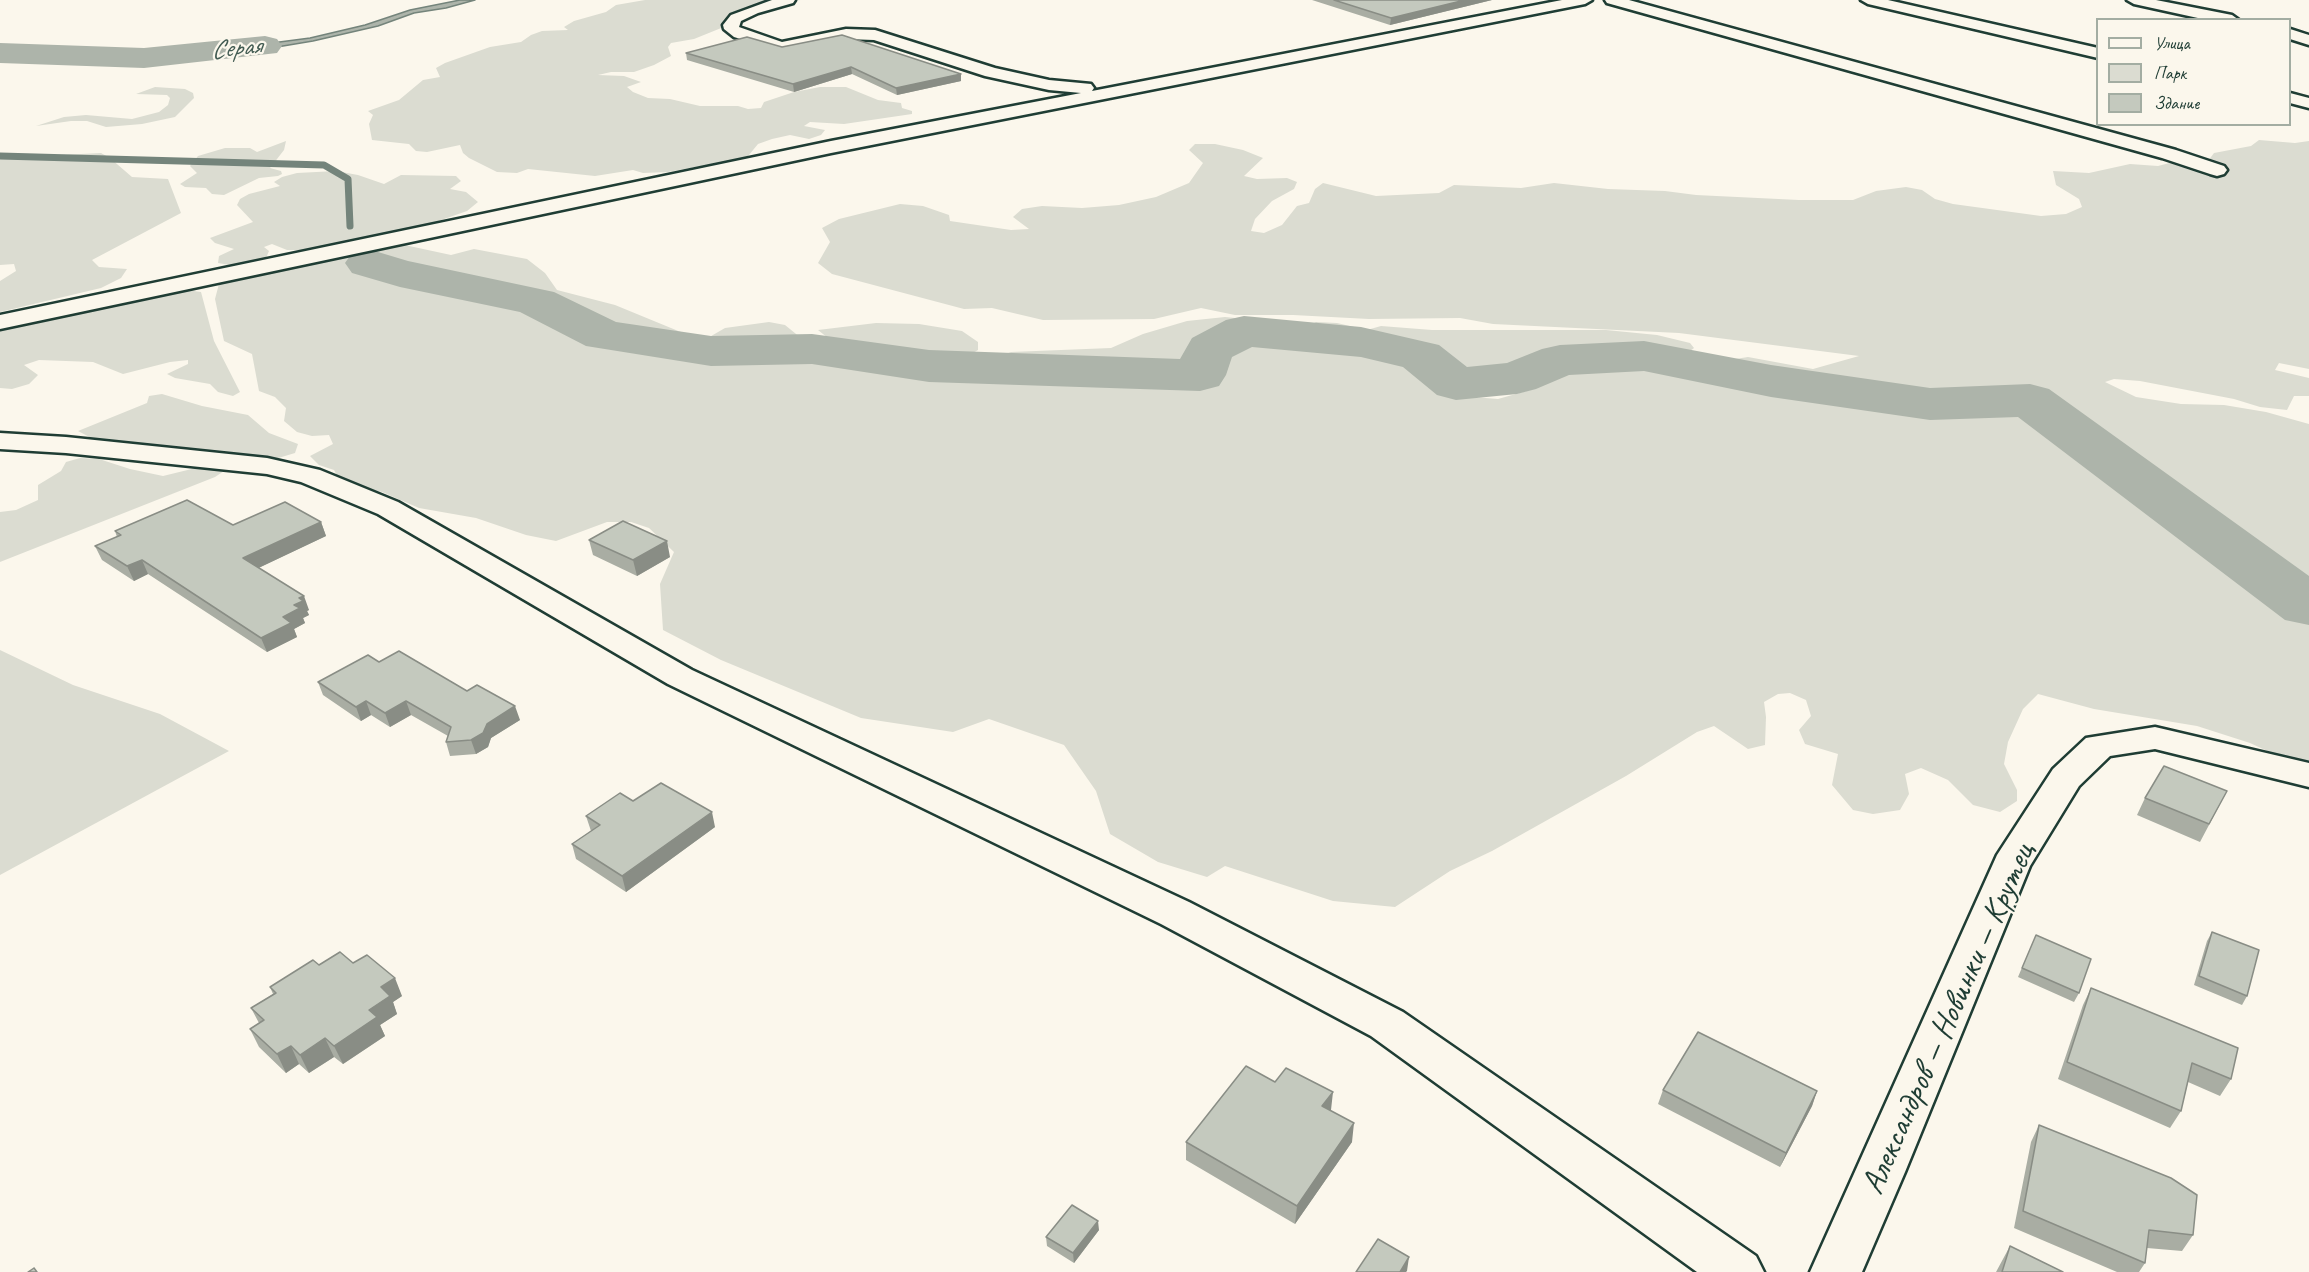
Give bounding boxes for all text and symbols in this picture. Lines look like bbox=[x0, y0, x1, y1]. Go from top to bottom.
legend bbox=[2096, 18, 2291, 126]
water label: Серая bbox=[209, 31, 263, 67]
text: Улица bbox=[2154, 32, 2190, 54]
text: Парк bbox=[2154, 62, 2186, 84]
text: Здание bbox=[2154, 92, 2199, 114]
street label: Александров — Новинки — Крутец bbox=[1854, 838, 2044, 1200]

